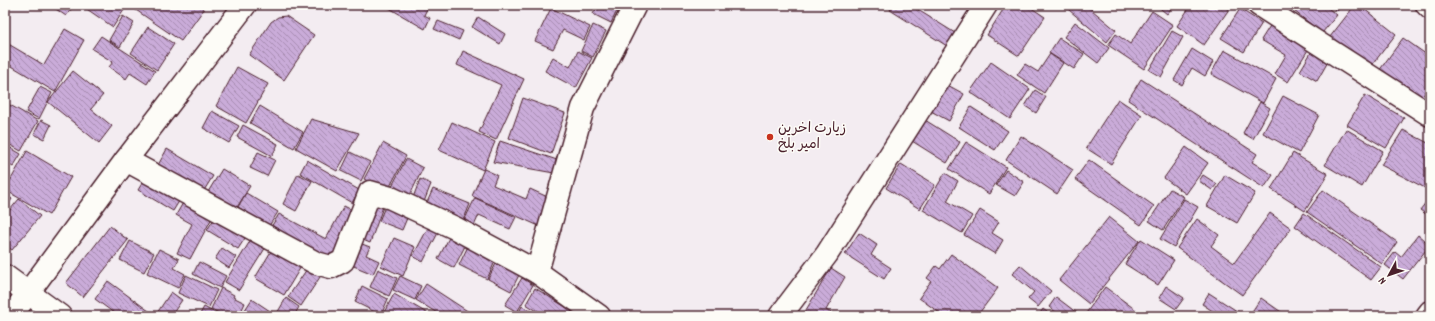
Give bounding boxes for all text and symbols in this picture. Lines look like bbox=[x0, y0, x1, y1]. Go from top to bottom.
place label: زیارت اخرین امیر بلخ bbox=[778, 119, 846, 155]
marker: زیارت اخرین امیر بلخ bbox=[765, 132, 775, 142]
north arrow bbox=[1369, 255, 1409, 295]
text: N bbox=[1375, 272, 1391, 287]

